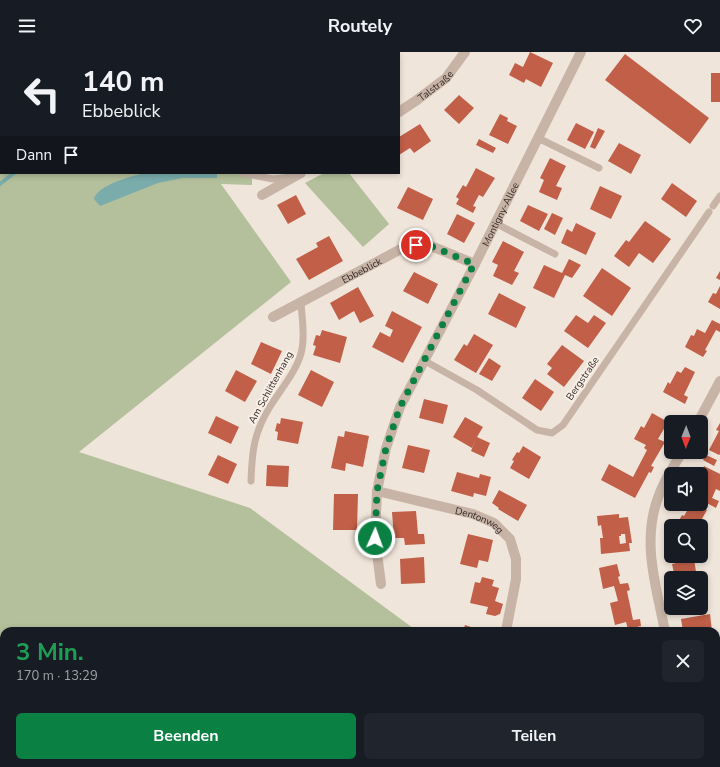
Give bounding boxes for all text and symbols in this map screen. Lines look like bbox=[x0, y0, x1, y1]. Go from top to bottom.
text: Routely bbox=[328, 14, 392, 38]
icon: menu bbox=[16, 15, 38, 37]
icon: heart bbox=[682, 15, 704, 37]
text: 140 m bbox=[82, 63, 165, 101]
icon: left bbox=[16, 68, 68, 120]
street label: Talstraße bbox=[415, 68, 457, 105]
text: Ebbeblick bbox=[82, 99, 160, 123]
icon: arrive bbox=[60, 144, 82, 166]
text: Dann bbox=[16, 145, 52, 165]
street label: Montigny-Allee bbox=[479, 180, 523, 249]
pin bbox=[399, 228, 433, 262]
icon: arrive bbox=[405, 234, 427, 256]
street label: Ebbeblick bbox=[339, 254, 385, 287]
street label: Am Schlittenhang bbox=[245, 349, 297, 426]
street label: Bergstraße bbox=[563, 354, 603, 403]
north arrow bbox=[664, 415, 708, 459]
map controls bbox=[664, 415, 708, 615]
button: sound bbox=[664, 467, 708, 511]
street label: Dentonweg bbox=[454, 504, 507, 537]
position arrow bbox=[354, 517, 396, 559]
button: search bbox=[664, 519, 708, 563]
button: layers bbox=[664, 571, 708, 615]
text: 3 Min. bbox=[16, 636, 84, 668]
button: close bbox=[662, 640, 704, 682]
text: 170 m · 13:29 bbox=[16, 667, 98, 685]
button: Beenden bbox=[16, 713, 356, 759]
button: Teilen bbox=[364, 713, 704, 759]

